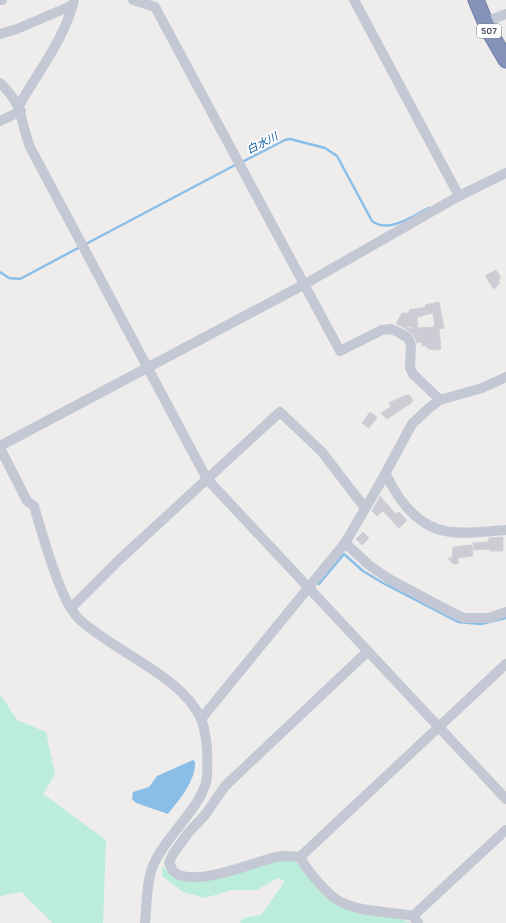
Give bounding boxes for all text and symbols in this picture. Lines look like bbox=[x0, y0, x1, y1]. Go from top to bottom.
road number: 507 bbox=[477, 24, 501, 38]
water label: 白水川 bbox=[244, 128, 281, 157]

